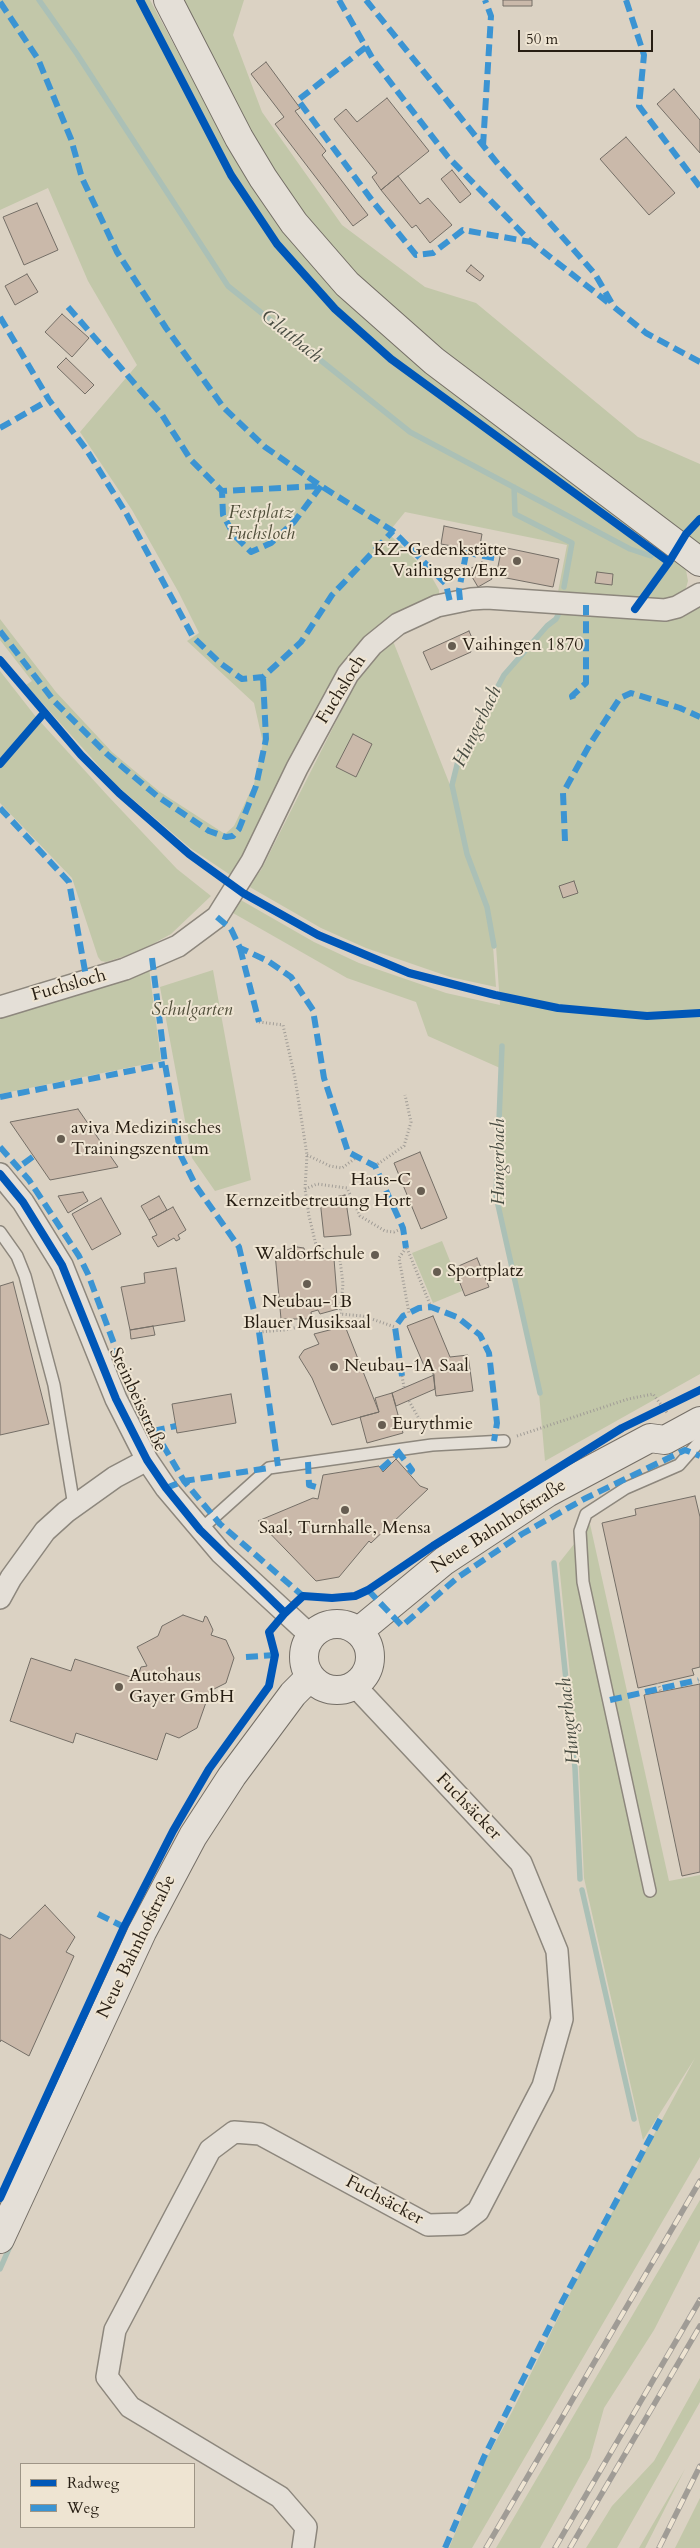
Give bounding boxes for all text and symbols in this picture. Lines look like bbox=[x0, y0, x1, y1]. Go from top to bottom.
scale bar bbox=[520, 20, 655, 52]
text: 50 m bbox=[526, 29, 558, 49]
water label: Glattbach bbox=[256, 306, 326, 368]
park label: Festplatz Fuchsloch bbox=[227, 503, 295, 546]
place label: KZ-Gedenkstätte Vaihingen/Enz bbox=[374, 540, 507, 582]
marker: KZ-Gedenkstätte Vaihingen/Enz bbox=[511, 555, 523, 567]
place label: Vaihingen 1870 bbox=[462, 635, 583, 657]
marker: Vaihingen 1870 bbox=[446, 640, 458, 652]
street label: Fuchsloch bbox=[313, 652, 371, 728]
water label: Hungerbach bbox=[449, 683, 507, 771]
street label: Fuchsloch bbox=[29, 965, 109, 1007]
park label: Schulgarten bbox=[152, 1000, 232, 1022]
place label: aviva Medizinisches Trainingszentrum bbox=[71, 1118, 221, 1160]
water label: Hungerbach bbox=[489, 1119, 511, 1205]
marker: aviva Medizinisches Trainingszentrum bbox=[55, 1133, 67, 1145]
place label: Haus-C Kernzeitbetreuung Hort bbox=[225, 1170, 411, 1212]
marker: Haus-C Kernzeitbetreuung Hort bbox=[415, 1185, 427, 1197]
place label: Waldorfschule bbox=[255, 1244, 365, 1266]
marker: Waldorfschule bbox=[369, 1249, 381, 1261]
place label: Sportplatz bbox=[447, 1261, 523, 1283]
marker: Sportplatz bbox=[431, 1266, 443, 1278]
marker: Neubau-1B Blauer Musiksaal bbox=[301, 1278, 313, 1290]
place label: Neubau-1B Blauer Musiksaal bbox=[243, 1292, 371, 1335]
street label: Steinbeisstraße bbox=[104, 1345, 170, 1455]
place label: Neubau-1A Saal bbox=[344, 1356, 469, 1378]
marker: Neubau-1A Saal bbox=[328, 1361, 340, 1373]
place label: Eurythmie bbox=[392, 1414, 473, 1436]
marker: Eurythmie bbox=[376, 1419, 388, 1431]
street label: Neue Bahnhofstraße bbox=[427, 1475, 571, 1579]
marker: Saal, Turnhalle, Mensa bbox=[339, 1504, 351, 1516]
place label: Saal, Turnhalle, Mensa bbox=[259, 1518, 431, 1540]
place label: Autohaus Gayer GmbH bbox=[129, 1666, 234, 1708]
water label: Hungerbach bbox=[554, 1677, 586, 1765]
marker: Autohaus Gayer GmbH bbox=[113, 1681, 125, 1693]
street label: Fuchsäcker bbox=[431, 1769, 505, 1845]
street label: Neue Bahnhofstraße bbox=[93, 1872, 181, 2022]
street label: Fuchsäcker bbox=[342, 2172, 426, 2230]
legend bbox=[20, 2463, 195, 2528]
text: Radweg bbox=[67, 2473, 119, 2493]
text: Weg bbox=[67, 2498, 99, 2518]

